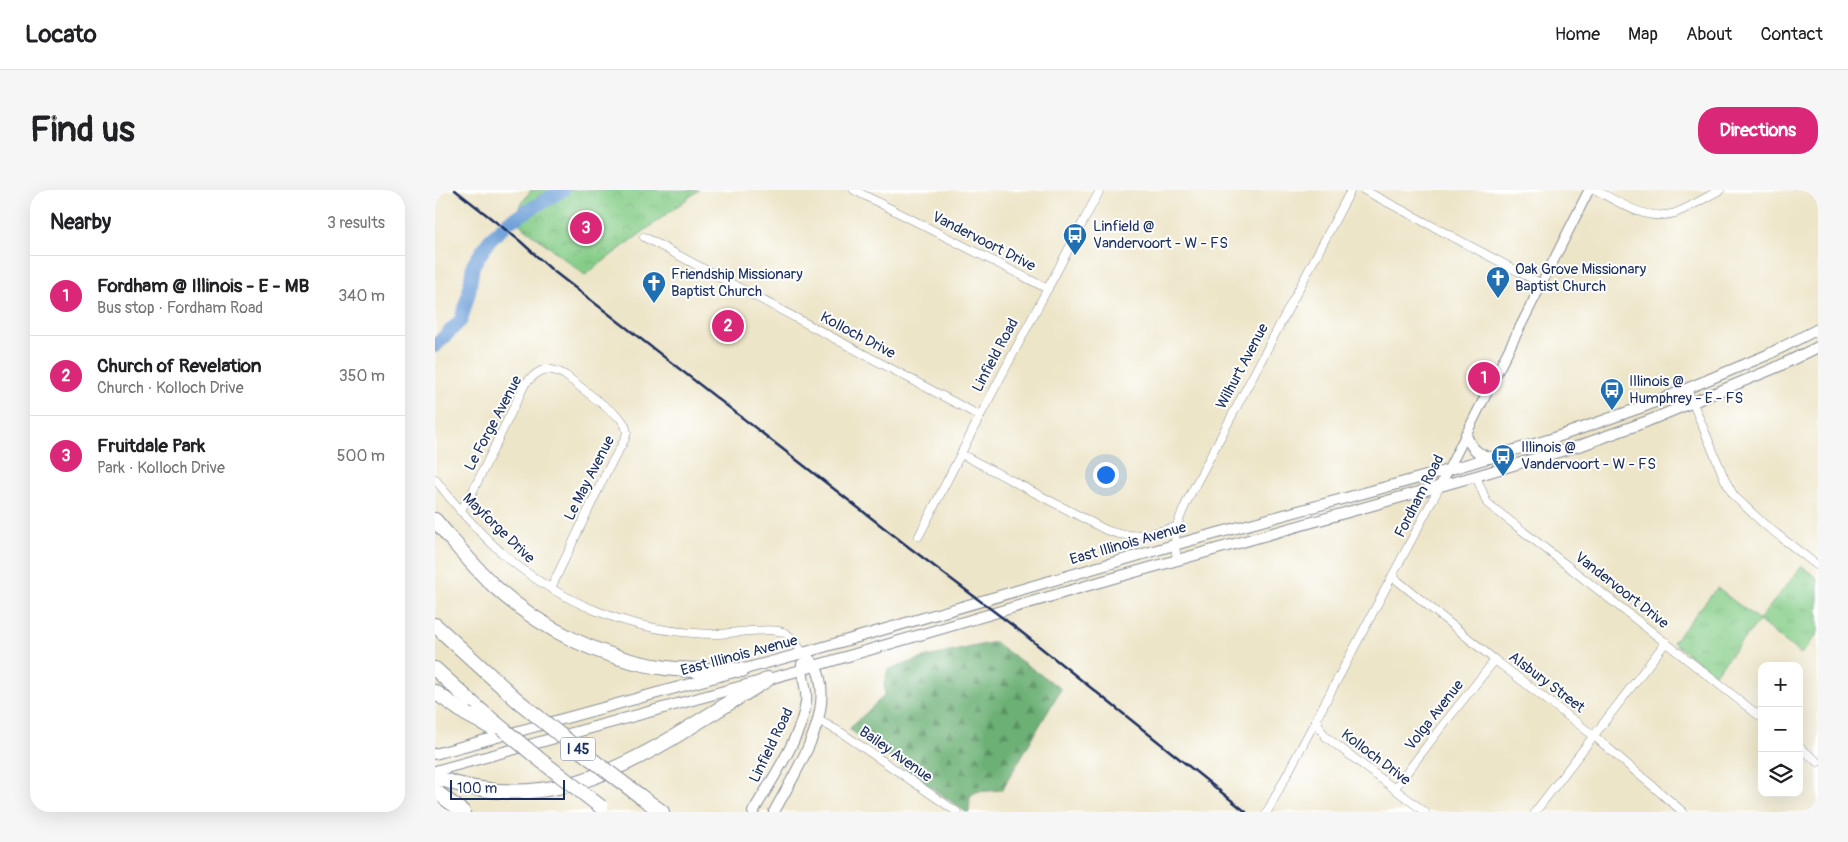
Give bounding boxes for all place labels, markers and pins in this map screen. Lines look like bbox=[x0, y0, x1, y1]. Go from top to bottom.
pin: 3 bbox=[570, 209, 602, 247]
place label: Linfield @ Vandervoort - W - FS bbox=[1093, 217, 1228, 253]
bus stop icon: Linfield @ Vandervoort - W - FS bbox=[1062, 222, 1088, 256]
place label: Oak Grove Missionary Baptist Church bbox=[1515, 260, 1647, 296]
place label: Friendship Missionary Baptist Church bbox=[671, 265, 803, 301]
church icon: Oak Grove Missionary Baptist Church bbox=[1485, 265, 1511, 299]
church icon: Friendship Missionary Baptist Church bbox=[641, 270, 667, 304]
pin: 2 bbox=[712, 307, 744, 345]
pin: 1 bbox=[1468, 359, 1500, 397]
place label: Illinois @ Humphrey - E - FS bbox=[1629, 372, 1743, 408]
bus stop icon: Illinois @ Humphrey - E - FS bbox=[1599, 377, 1625, 411]
place label: Illinois @ Vandervoort - W - FS bbox=[1521, 438, 1656, 474]
bus stop icon: Illinois @ Vandervoort - W - FS bbox=[1490, 443, 1516, 477]

